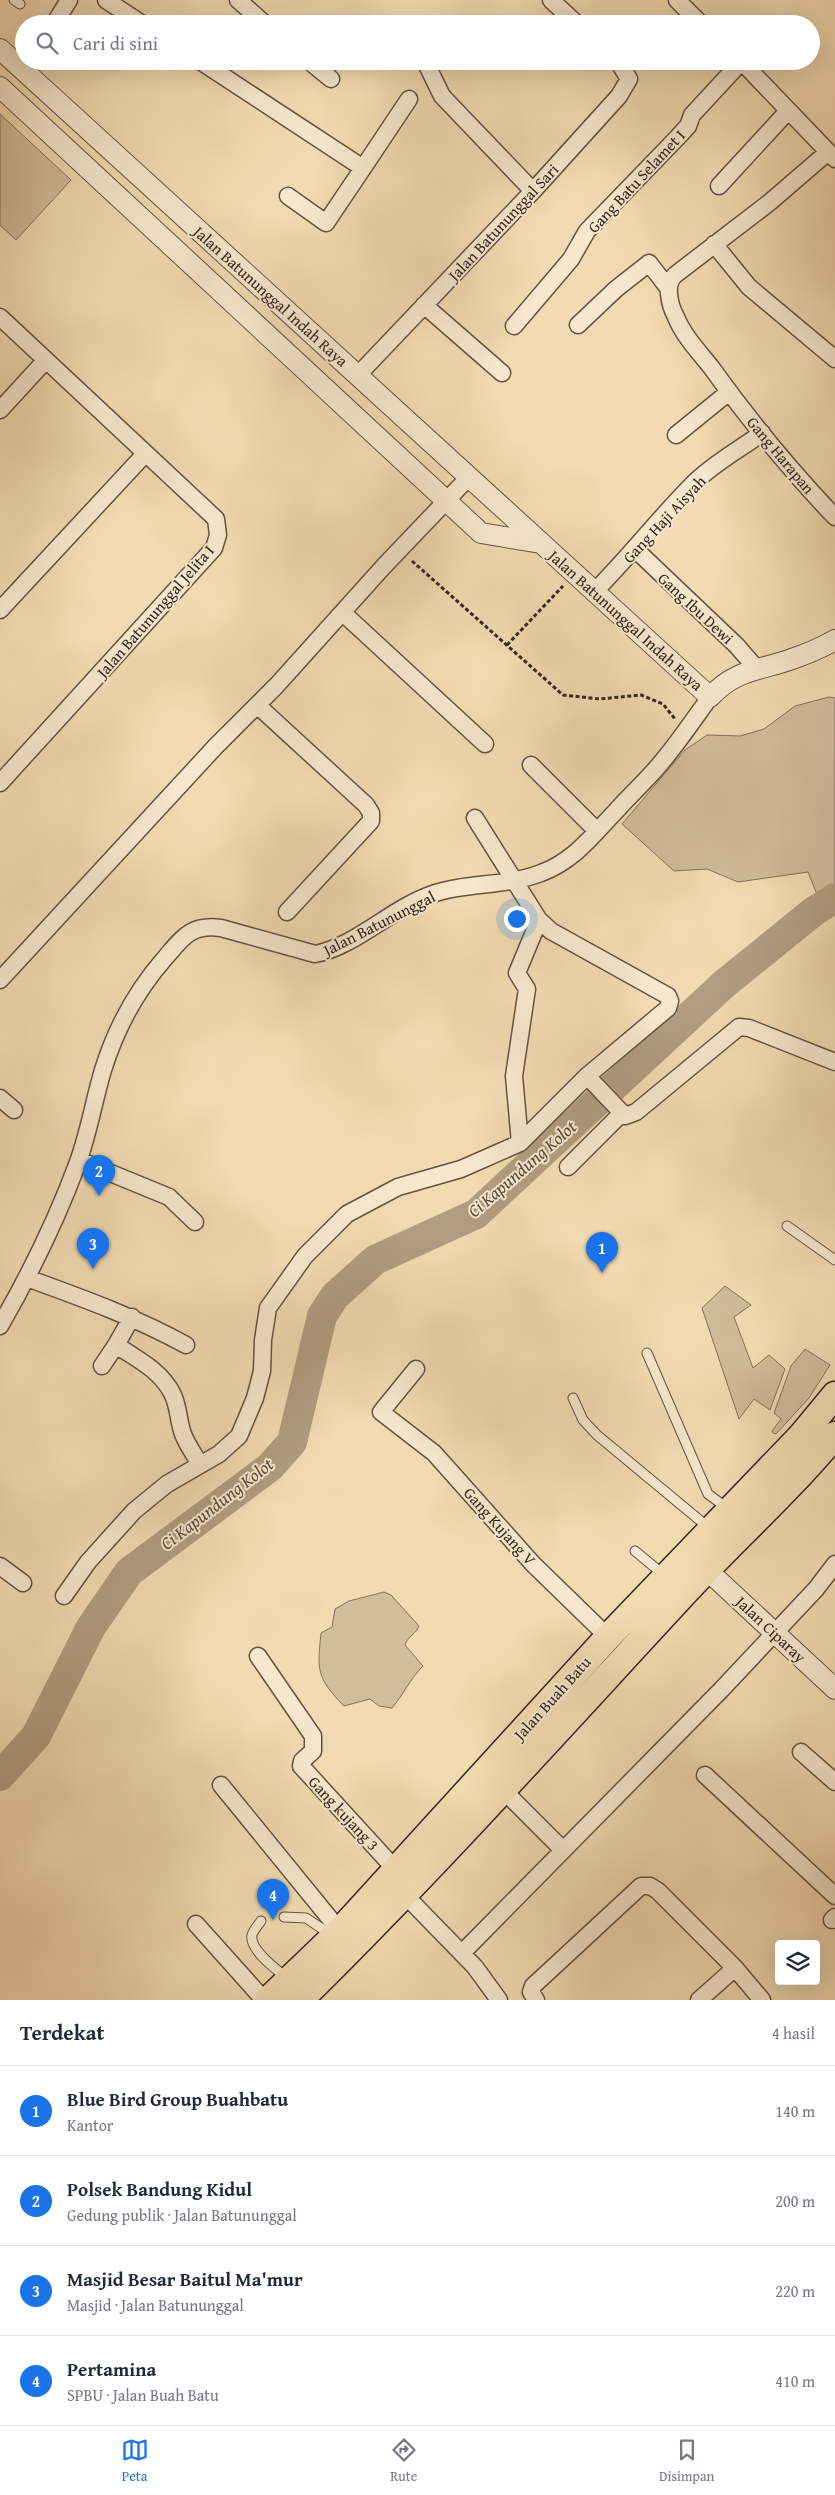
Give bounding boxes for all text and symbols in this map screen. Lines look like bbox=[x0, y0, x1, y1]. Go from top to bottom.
search box bbox=[15, 15, 820, 70]
icon: search bbox=[33, 29, 61, 57]
text: Cari di sini bbox=[73, 29, 158, 57]
street label: Gang Batu Selamet I bbox=[582, 124, 691, 238]
street label: Jalan Batununggal Sari bbox=[441, 158, 564, 287]
street label: Jalan Batununggal Indah Raya bbox=[187, 219, 354, 372]
street label: Gang Harapan bbox=[741, 411, 821, 499]
street label: Gang Haji Aisyah bbox=[617, 470, 711, 568]
street label: Jalan Batununggal Jelita I bbox=[89, 539, 220, 684]
street label: Jalan Batununggal Indah Raya bbox=[542, 543, 709, 696]
street label: Gang Ibu Dewi bbox=[653, 567, 740, 650]
street label: Jalan Batununggal bbox=[317, 884, 440, 962]
your location bbox=[504, 906, 530, 932]
water label: Ci Kapundung Kolot bbox=[461, 1113, 582, 1224]
pin: 2 bbox=[83, 1155, 115, 1196]
pin: 3 bbox=[77, 1228, 109, 1269]
pin: 1 bbox=[586, 1232, 618, 1273]
water label: Ci Kapundung Kolot bbox=[155, 1451, 279, 1556]
street label: Gang Kujang V bbox=[458, 1481, 542, 1571]
street label: Jalan Ciparay bbox=[729, 1589, 812, 1668]
street label: Jalan Buah Batu bbox=[506, 1650, 597, 1747]
street label: Gang kujang 3 bbox=[303, 1770, 385, 1856]
pin: 4 bbox=[257, 1879, 289, 1920]
map controls bbox=[775, 1940, 820, 1985]
button: layers bbox=[775, 1940, 820, 1985]
text: Terdekat bbox=[20, 2017, 104, 2048]
text: 4 hasil bbox=[772, 2021, 815, 2045]
text: Blue Bird Group Buahbatu bbox=[67, 2085, 288, 2113]
text: 1 bbox=[32, 2099, 40, 2123]
text: 140 m bbox=[775, 2099, 815, 2123]
text: Kantor bbox=[67, 2113, 113, 2137]
text: Polsek Bandung Kidul bbox=[67, 2175, 252, 2203]
text: 2 bbox=[32, 2189, 40, 2213]
text: 200 m bbox=[775, 2189, 815, 2213]
text: Gedung publik · Jalan Batununggal bbox=[67, 2203, 297, 2227]
text: Masjid Besar Baitul Ma'mur bbox=[67, 2265, 303, 2293]
text: 3 bbox=[32, 2279, 40, 2303]
text: 220 m bbox=[775, 2279, 815, 2303]
text: Masjid · Jalan Batununggal bbox=[67, 2293, 244, 2317]
text: Pertamina bbox=[67, 2355, 156, 2383]
text: 4 bbox=[32, 2369, 40, 2393]
text: 410 m bbox=[775, 2369, 815, 2393]
text: SPBU · Jalan Buah Batu bbox=[67, 2383, 219, 2407]
tab: Peta bbox=[121, 2436, 149, 2486]
tab: Rute bbox=[390, 2436, 418, 2486]
tab: Disimpan bbox=[659, 2436, 714, 2486]

